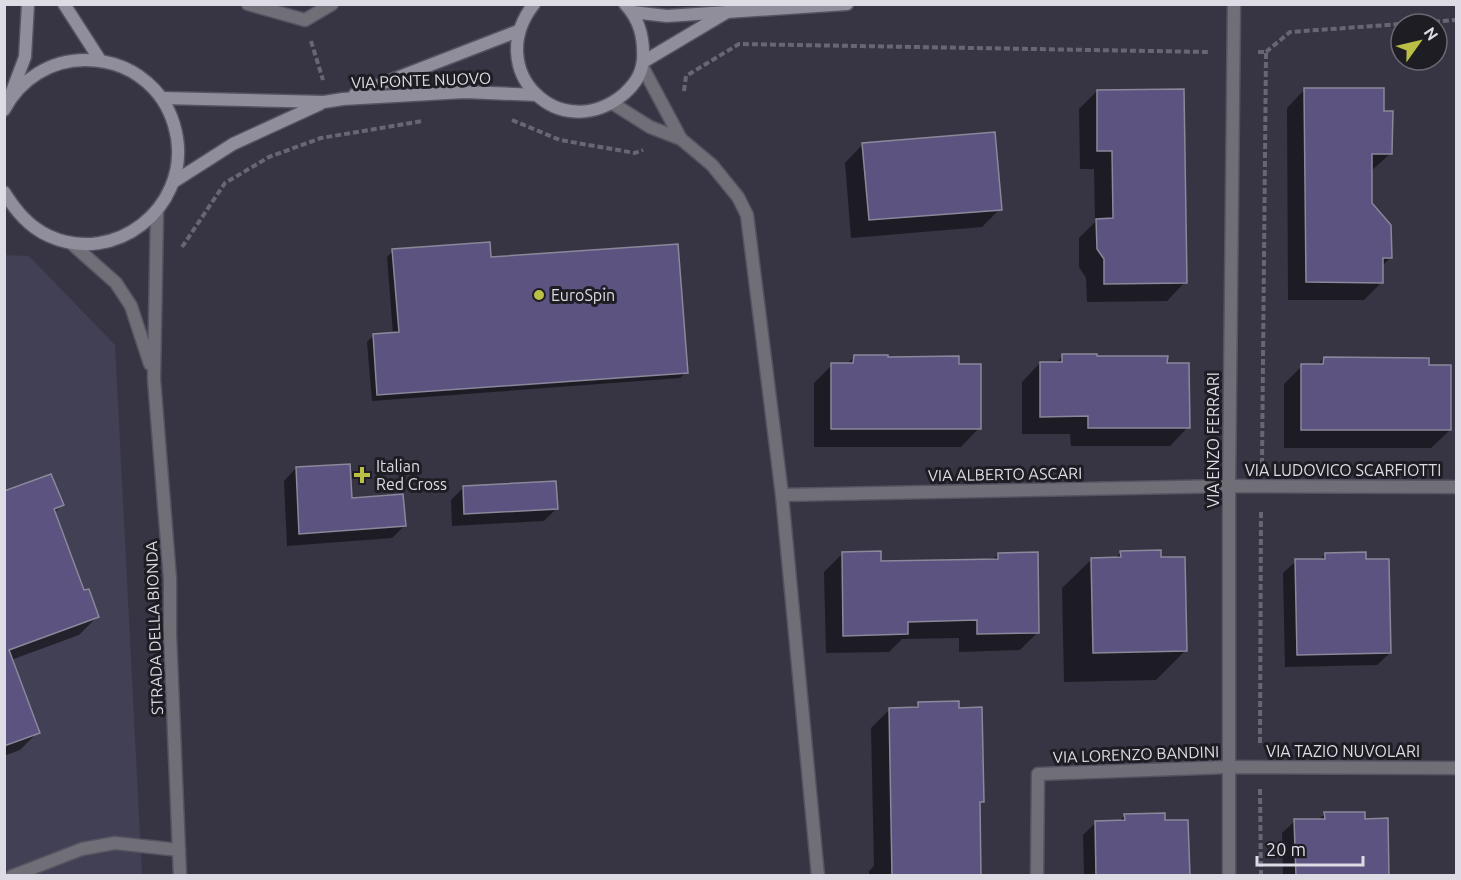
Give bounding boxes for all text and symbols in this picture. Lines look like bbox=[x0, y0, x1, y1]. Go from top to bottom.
north arrow bbox=[1389, 12, 1449, 72]
text: N bbox=[1421, 24, 1442, 44]
street label: VIA PONTE NUOVO bbox=[351, 69, 491, 91]
place label: EuroSpin bbox=[551, 286, 615, 304]
marker: EuroSpin bbox=[532, 288, 546, 302]
street label: VIA ENZO FERRARI bbox=[1204, 372, 1222, 508]
place label: Italian Red Cross bbox=[376, 457, 447, 493]
street label: VIA LUDOVICO SCARFIOTTI bbox=[1245, 461, 1441, 479]
street label: VIA ALBERTO ASCARI bbox=[928, 464, 1082, 484]
marker: Italian Red Cross bbox=[353, 466, 371, 484]
street label: STRADA DELLA BIONDA bbox=[142, 540, 166, 715]
street label: VIA LORENZO BANDINI bbox=[1052, 742, 1220, 766]
street label: VIA TAZIO NUVOLARI bbox=[1266, 742, 1420, 760]
scale bar bbox=[1257, 829, 1364, 867]
text: 20 m bbox=[1266, 839, 1306, 859]

